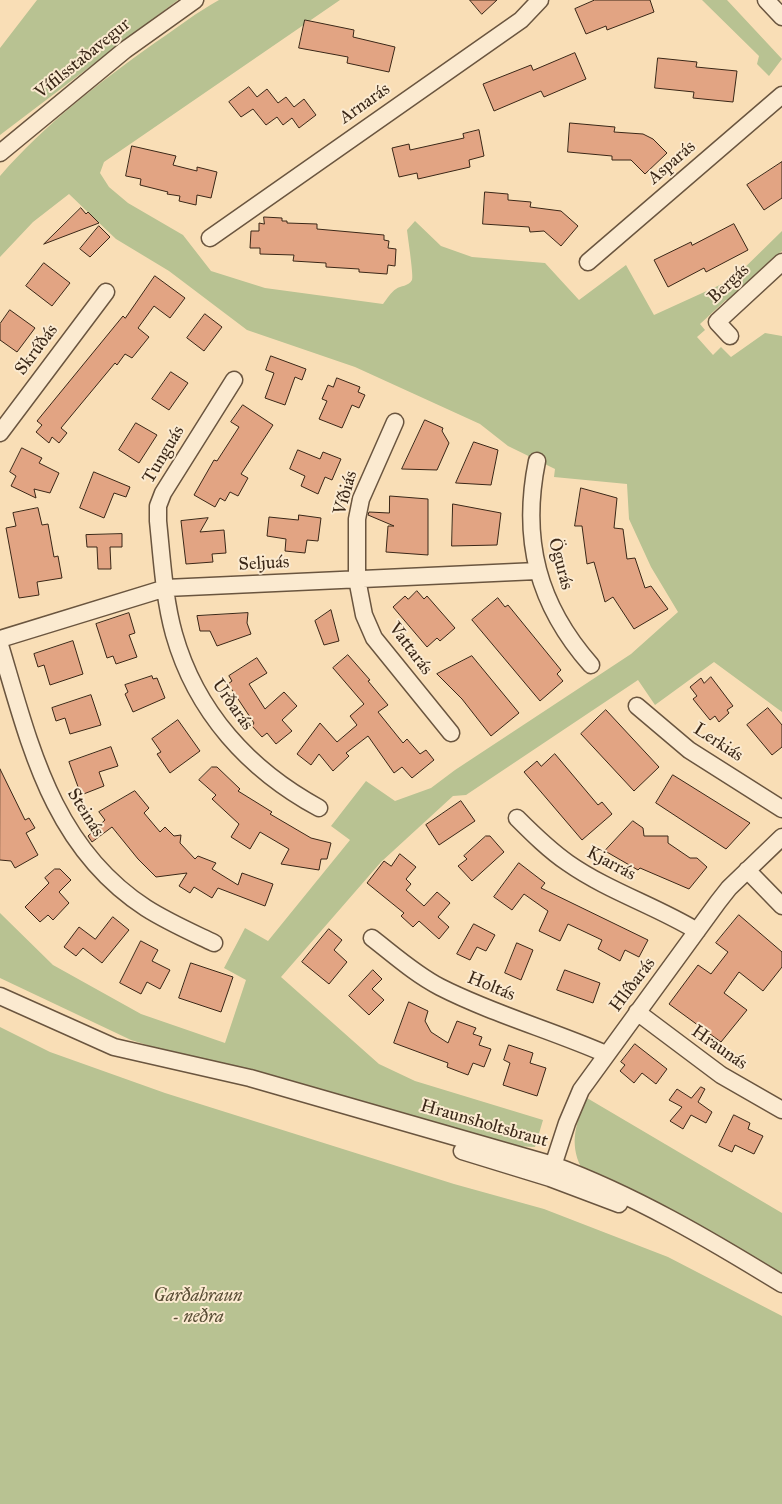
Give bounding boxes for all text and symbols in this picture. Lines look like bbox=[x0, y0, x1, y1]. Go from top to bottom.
street label: Vífilsstaðavegur bbox=[31, 14, 135, 104]
street label: Arnarás bbox=[335, 79, 395, 129]
street label: Asparás bbox=[644, 136, 700, 190]
street label: Bergás bbox=[704, 259, 754, 309]
street label: Skrúðás bbox=[11, 320, 63, 380]
street label: Tunguás bbox=[138, 422, 190, 488]
street label: Víðiás bbox=[329, 469, 363, 517]
street label: Ögurás bbox=[543, 536, 577, 592]
street label: Seljuás bbox=[238, 552, 290, 576]
street label: Vattarás bbox=[383, 619, 437, 679]
street label: Urðarás bbox=[207, 675, 257, 735]
street label: Lerkiás bbox=[689, 719, 747, 767]
street label: Steinás bbox=[62, 785, 108, 841]
street label: Kjarrás bbox=[583, 842, 639, 886]
street label: Hlíðarás bbox=[606, 954, 660, 1016]
street label: Holtás bbox=[464, 968, 518, 1006]
street label: Hraunás bbox=[687, 1021, 751, 1075]
street label: Hraunsholtsbraut bbox=[418, 1095, 550, 1153]
park label: Garðahraun - neðra bbox=[154, 1286, 242, 1328]

